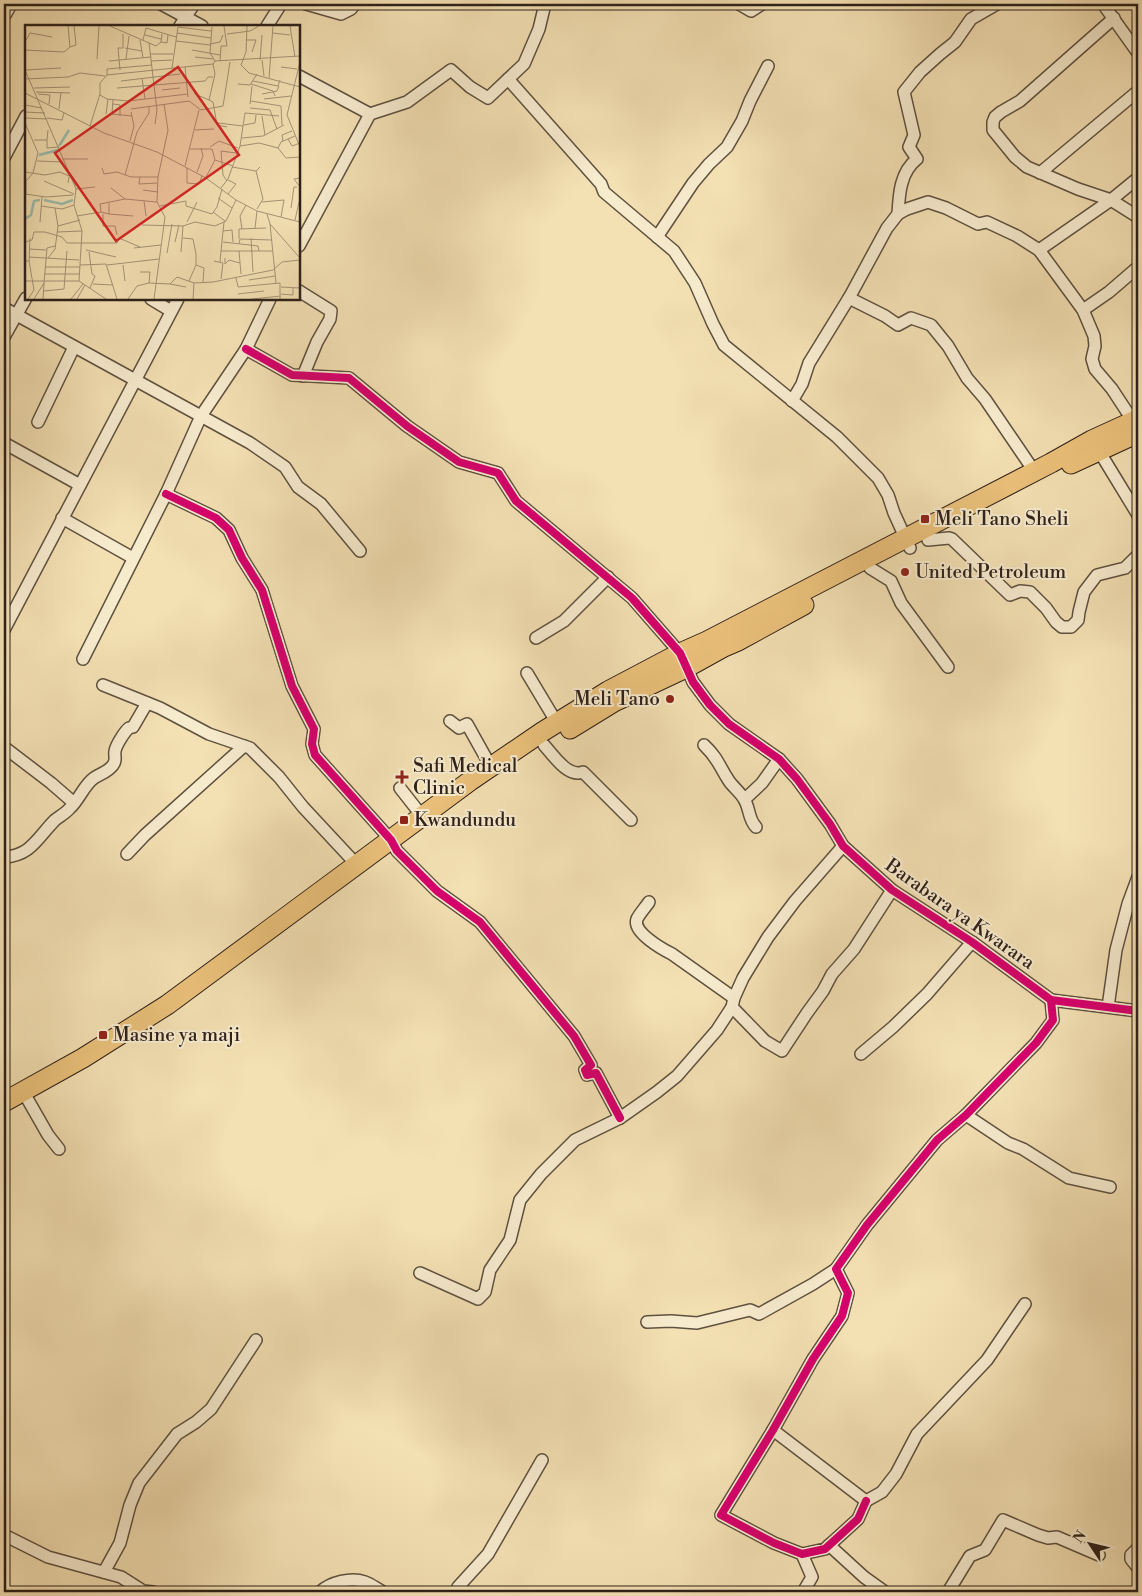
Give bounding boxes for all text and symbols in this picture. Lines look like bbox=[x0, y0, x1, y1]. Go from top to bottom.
inset map bbox=[25, 25, 300, 300]
place label: Meli Tano Sheli bbox=[935, 507, 1069, 531]
marker: Meli Tano Sheli bbox=[919, 513, 931, 525]
place label: United Petroleum bbox=[915, 560, 1067, 584]
marker: United Petroleum bbox=[899, 566, 911, 578]
place label: Meli Tano bbox=[574, 687, 660, 711]
marker: Meli Tano bbox=[664, 693, 676, 705]
place label: Safi Medical Clinic bbox=[413, 754, 518, 800]
marker: Safi Medical Clinic bbox=[395, 770, 409, 784]
place label: Kwandundu bbox=[414, 808, 516, 832]
marker: Kwandundu bbox=[398, 814, 410, 826]
street label: Barabara ya Kwarara bbox=[880, 853, 1040, 975]
place label: Masine ya maji bbox=[113, 1023, 240, 1047]
marker: Masine ya maji bbox=[97, 1029, 109, 1041]
north arrow bbox=[1064, 1518, 1114, 1568]
text: N bbox=[1070, 1527, 1091, 1547]

